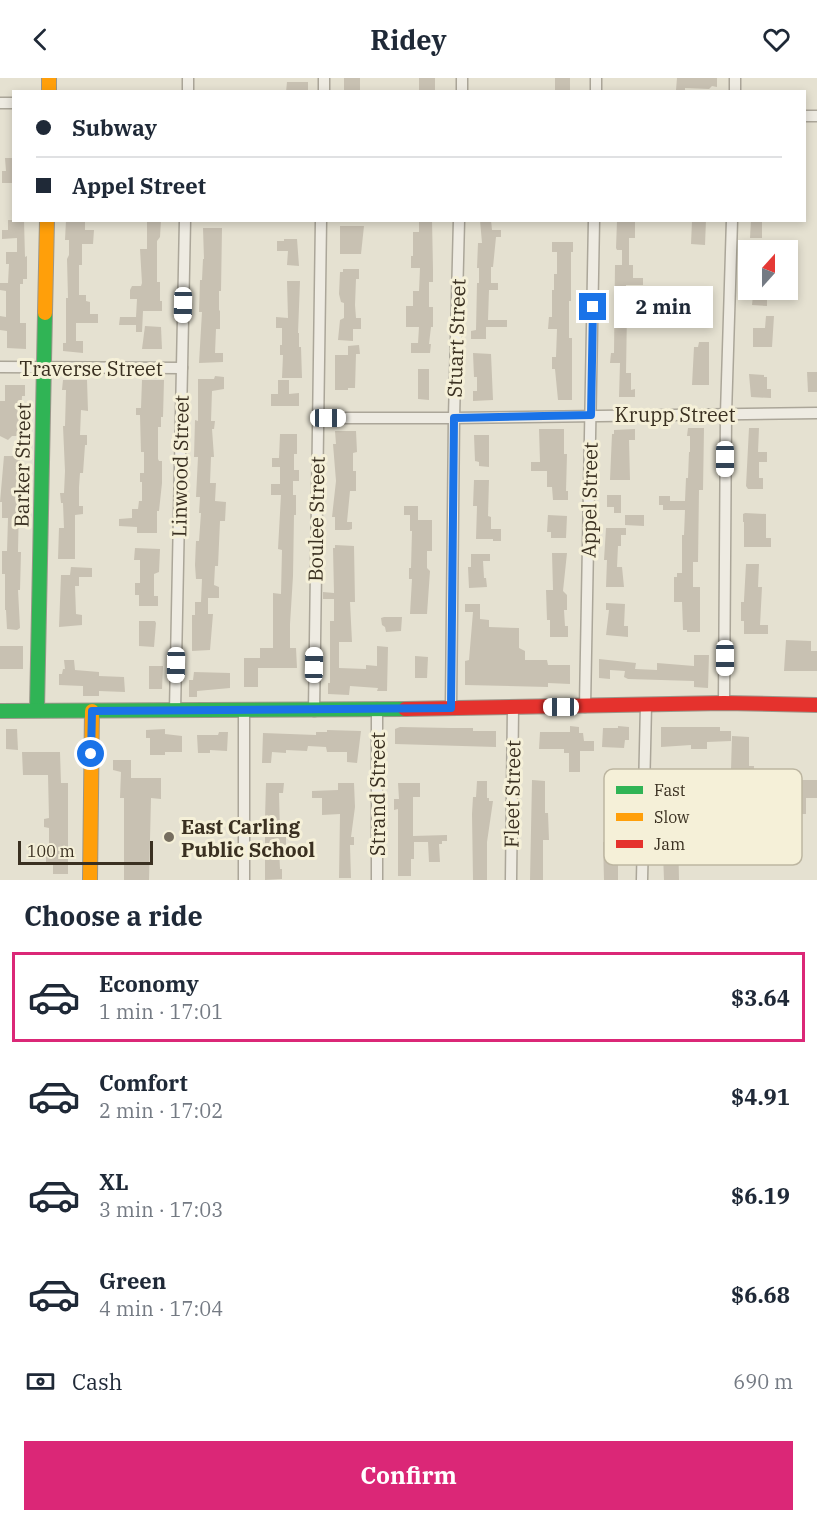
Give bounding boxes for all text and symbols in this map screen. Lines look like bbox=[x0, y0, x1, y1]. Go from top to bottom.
text: Ridey bbox=[370, 22, 447, 57]
icon: back bbox=[24, 23, 57, 56]
icon: heart bbox=[760, 23, 793, 56]
text: Subway bbox=[72, 113, 157, 142]
text: Appel Street bbox=[72, 171, 206, 200]
north arrow bbox=[738, 240, 798, 300]
map controls bbox=[738, 240, 798, 300]
street label: Stuart Street bbox=[440, 278, 472, 398]
callout: 2 min bbox=[614, 286, 713, 328]
car bbox=[174, 287, 192, 323]
route end bbox=[579, 293, 606, 320]
text: 2 min bbox=[636, 293, 692, 320]
street label: Traverse Street bbox=[19, 355, 163, 382]
street label: Linwood Street bbox=[165, 395, 195, 537]
street label: Krupp Street bbox=[615, 401, 735, 428]
street label: Barker Street bbox=[7, 402, 37, 528]
car bbox=[310, 409, 346, 427]
car bbox=[716, 441, 734, 477]
street label: Appel Street bbox=[574, 442, 604, 558]
street label: Boulee Street bbox=[301, 456, 331, 582]
car bbox=[716, 640, 734, 676]
car bbox=[167, 647, 185, 683]
car bbox=[305, 647, 323, 683]
car bbox=[543, 698, 579, 716]
street label: Strand Street bbox=[364, 732, 391, 856]
route start bbox=[77, 740, 104, 767]
street label: Fleet Street bbox=[498, 740, 526, 848]
legend bbox=[604, 769, 802, 865]
text: Fast bbox=[654, 780, 686, 800]
text: Slow bbox=[654, 807, 690, 827]
place label: East Carling Public School bbox=[181, 813, 315, 863]
marker: East Carling Public School bbox=[162, 830, 176, 844]
text: Jam bbox=[654, 834, 685, 854]
scale bar bbox=[18, 838, 153, 866]
text: 100 m bbox=[27, 841, 75, 861]
text: Choose a ride bbox=[24, 898, 203, 933]
text: Economy bbox=[99, 969, 199, 998]
icon: car bbox=[27, 970, 81, 1024]
text: $3.64 bbox=[731, 983, 790, 1012]
text: 1 min · 17:01 bbox=[99, 998, 223, 1025]
text: Comfort bbox=[99, 1068, 188, 1097]
icon: car bbox=[27, 1069, 81, 1123]
text: $4.91 bbox=[731, 1082, 790, 1111]
text: 2 min · 17:02 bbox=[99, 1097, 223, 1124]
text: XL bbox=[99, 1167, 129, 1196]
icon: car bbox=[27, 1168, 81, 1222]
text: $6.19 bbox=[731, 1181, 790, 1210]
text: 3 min · 17:03 bbox=[99, 1196, 223, 1223]
text: Green bbox=[99, 1266, 166, 1295]
icon: car bbox=[27, 1267, 81, 1321]
text: $6.68 bbox=[731, 1280, 790, 1309]
text: 4 min · 17:04 bbox=[99, 1295, 223, 1322]
icon: cash bbox=[24, 1365, 57, 1398]
text: Cash bbox=[72, 1367, 123, 1396]
text: 690 m bbox=[733, 1368, 793, 1395]
button: Confirm bbox=[24, 1441, 793, 1510]

